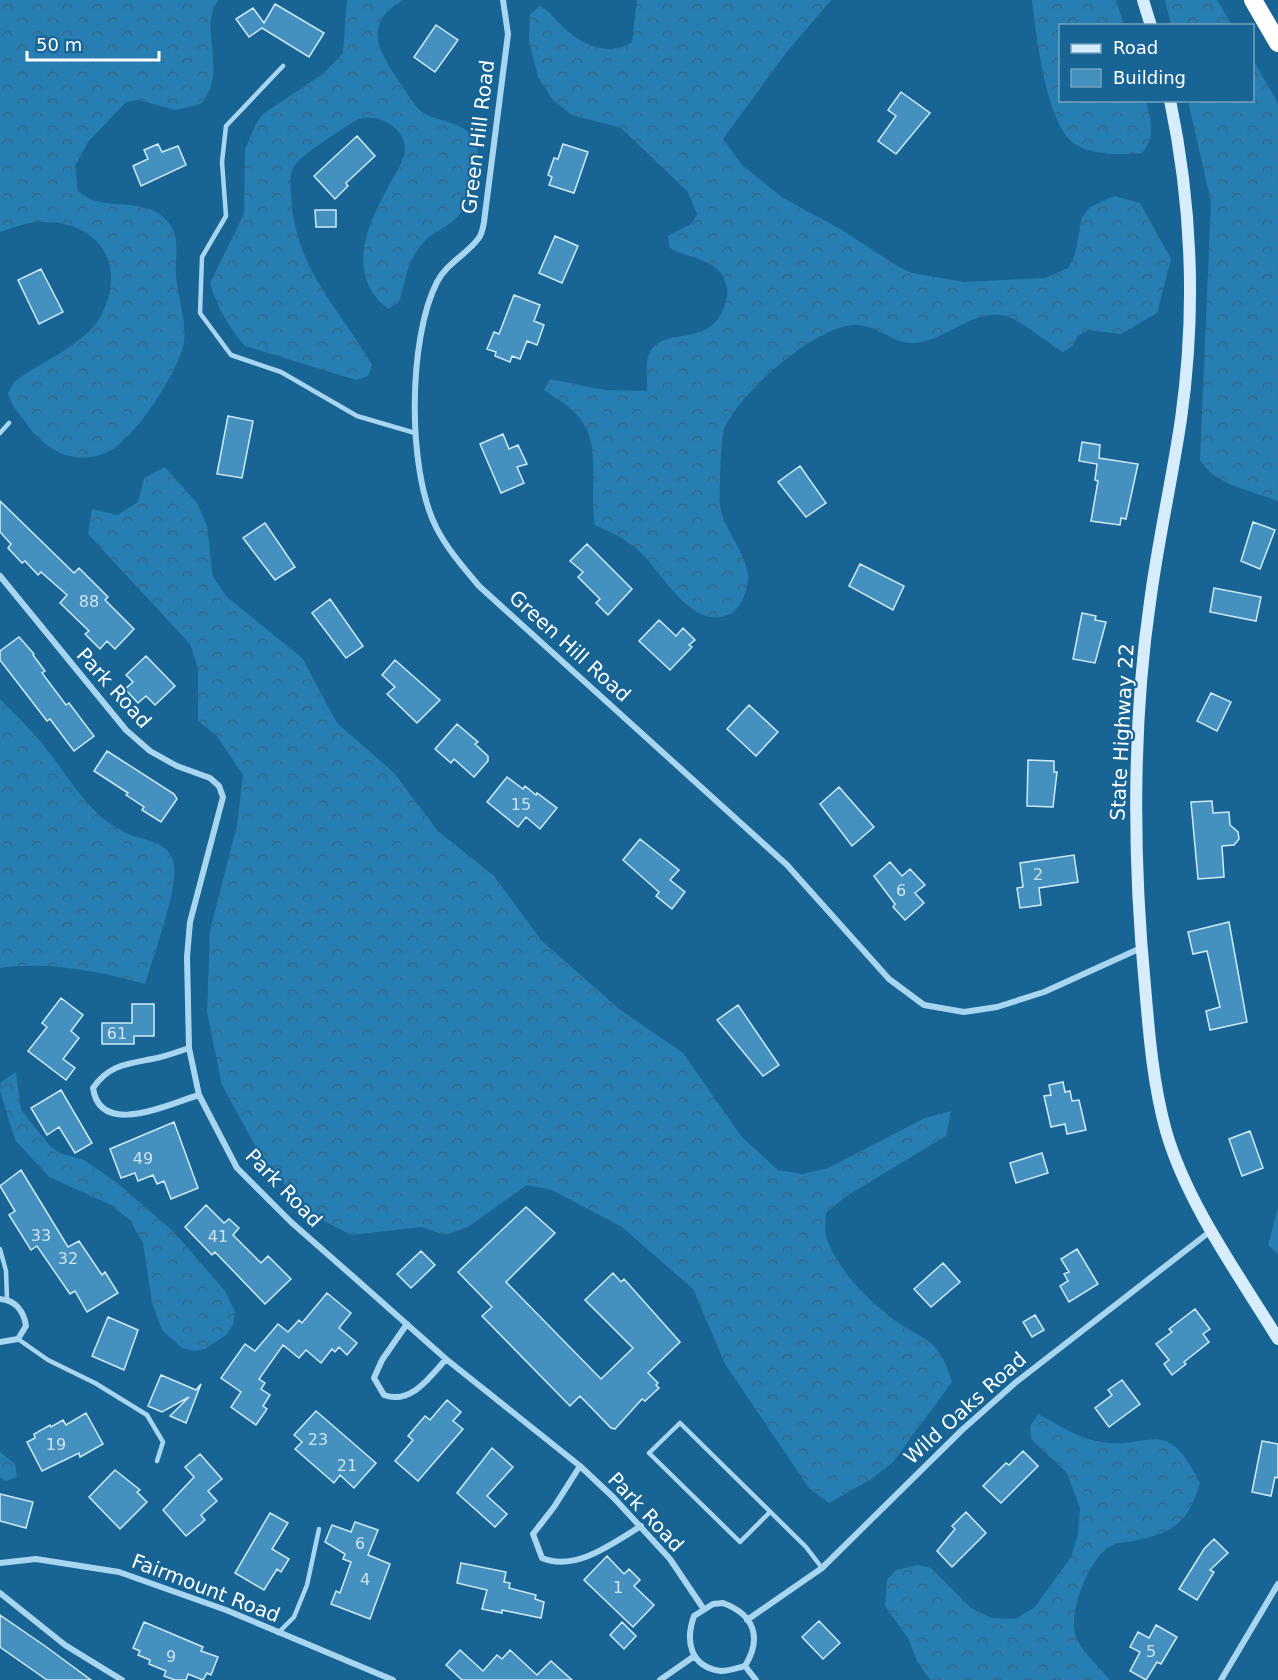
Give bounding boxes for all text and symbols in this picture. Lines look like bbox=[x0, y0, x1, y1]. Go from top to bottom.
scale bar bbox=[27, 24, 159, 62]
legend bbox=[1059, 24, 1254, 102]
text: 50 m bbox=[36, 34, 82, 55]
text: Road bbox=[1113, 37, 1158, 58]
street label: Green Hill Road bbox=[457, 59, 499, 215]
text: Building bbox=[1113, 67, 1186, 88]
street label: Green Hill Road bbox=[504, 585, 636, 707]
house number: 88 bbox=[79, 592, 99, 611]
street label: Park Road bbox=[72, 643, 156, 733]
street label: State Highway 22 bbox=[1105, 643, 1139, 821]
house number: 15 bbox=[511, 795, 531, 814]
house number: 2 bbox=[1033, 865, 1043, 884]
house number: 6 bbox=[896, 881, 906, 900]
house number: 61 bbox=[107, 1024, 127, 1043]
street label: Park Road bbox=[241, 1144, 327, 1232]
house number: 49 bbox=[133, 1149, 153, 1168]
house number: 33 bbox=[31, 1226, 51, 1245]
house number: 41 bbox=[208, 1227, 228, 1246]
house number: 32 bbox=[58, 1249, 78, 1268]
street label: Wild Oaks Road bbox=[899, 1347, 1031, 1469]
house number: 23 bbox=[308, 1430, 328, 1449]
house number: 19 bbox=[46, 1435, 66, 1454]
house number: 21 bbox=[337, 1456, 357, 1475]
street label: Park Road bbox=[603, 1467, 689, 1557]
house number: 6 bbox=[355, 1534, 365, 1553]
street label: Fairmount Road bbox=[129, 1549, 283, 1627]
house number: 4 bbox=[360, 1570, 370, 1589]
house number: 1 bbox=[613, 1578, 623, 1597]
house number: 5 bbox=[1146, 1642, 1156, 1661]
house number: 9 bbox=[166, 1647, 176, 1666]

